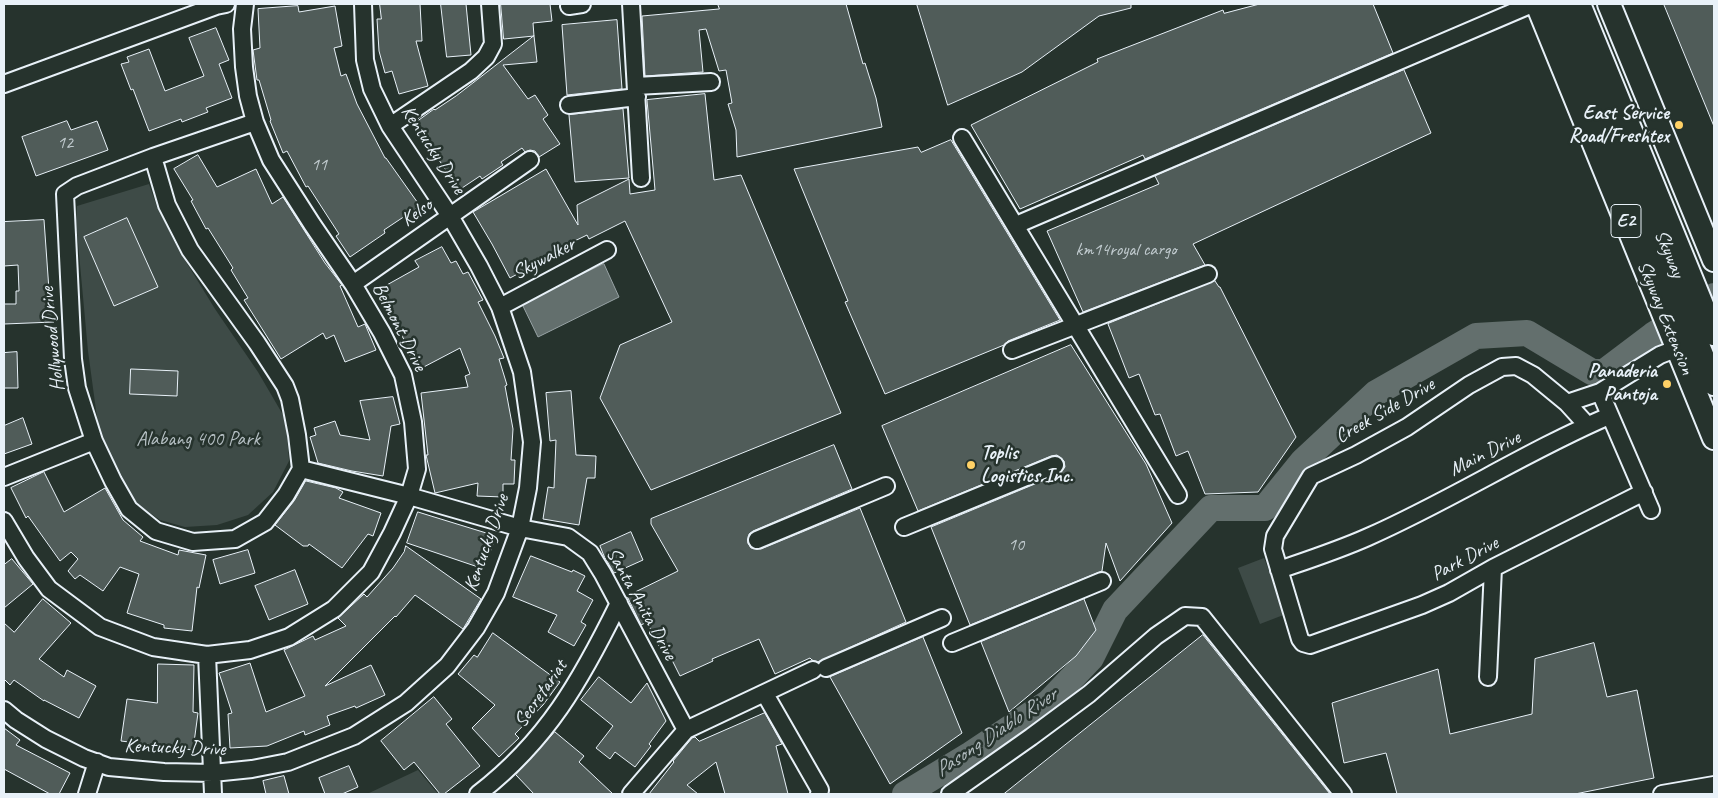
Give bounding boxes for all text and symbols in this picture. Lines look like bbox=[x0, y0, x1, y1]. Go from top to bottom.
street label: Kentucky Drive bbox=[395, 101, 471, 199]
place label: East Service Road/Freshtex bbox=[1569, 102, 1669, 149]
marker: East Service Road/Freshtex bbox=[1673, 119, 1685, 131]
house number: 12 bbox=[57, 132, 73, 154]
house number: 11 bbox=[311, 154, 327, 176]
street label: Kelso bbox=[397, 194, 437, 232]
road number: E2 bbox=[1611, 205, 1641, 238]
street label: Skyway bbox=[1649, 227, 1689, 281]
street label: Skywalker bbox=[509, 233, 579, 285]
house number: km14royal cargo bbox=[1076, 239, 1176, 261]
street label: Skyway Extension bbox=[1631, 258, 1699, 378]
street label: Belmont Drive bbox=[366, 279, 432, 375]
street label: Hollywood Drive bbox=[36, 286, 70, 392]
place label: Panaderia Pantoja bbox=[1588, 360, 1657, 407]
street label: Creek Side Drive bbox=[1331, 373, 1439, 449]
marker: Panaderia Pantoja bbox=[1661, 378, 1673, 390]
street label: Main Drive bbox=[1445, 426, 1525, 482]
park label: Alabang 400 Park bbox=[136, 428, 260, 452]
place label: Toplis Logistics Inc. bbox=[981, 442, 1073, 489]
marker: Toplis Logistics Inc. bbox=[965, 459, 977, 471]
street label: Kentucky Drive bbox=[459, 491, 515, 595]
street label: Park Drive bbox=[1427, 531, 1503, 587]
house number: 10 bbox=[1008, 534, 1024, 556]
street label: Santa Anita Drive bbox=[600, 544, 682, 664]
street label: Secretariat bbox=[509, 656, 573, 732]
water label: Pasong Diablo River bbox=[930, 683, 1062, 783]
street label: Kentucky Drive bbox=[124, 734, 226, 762]

